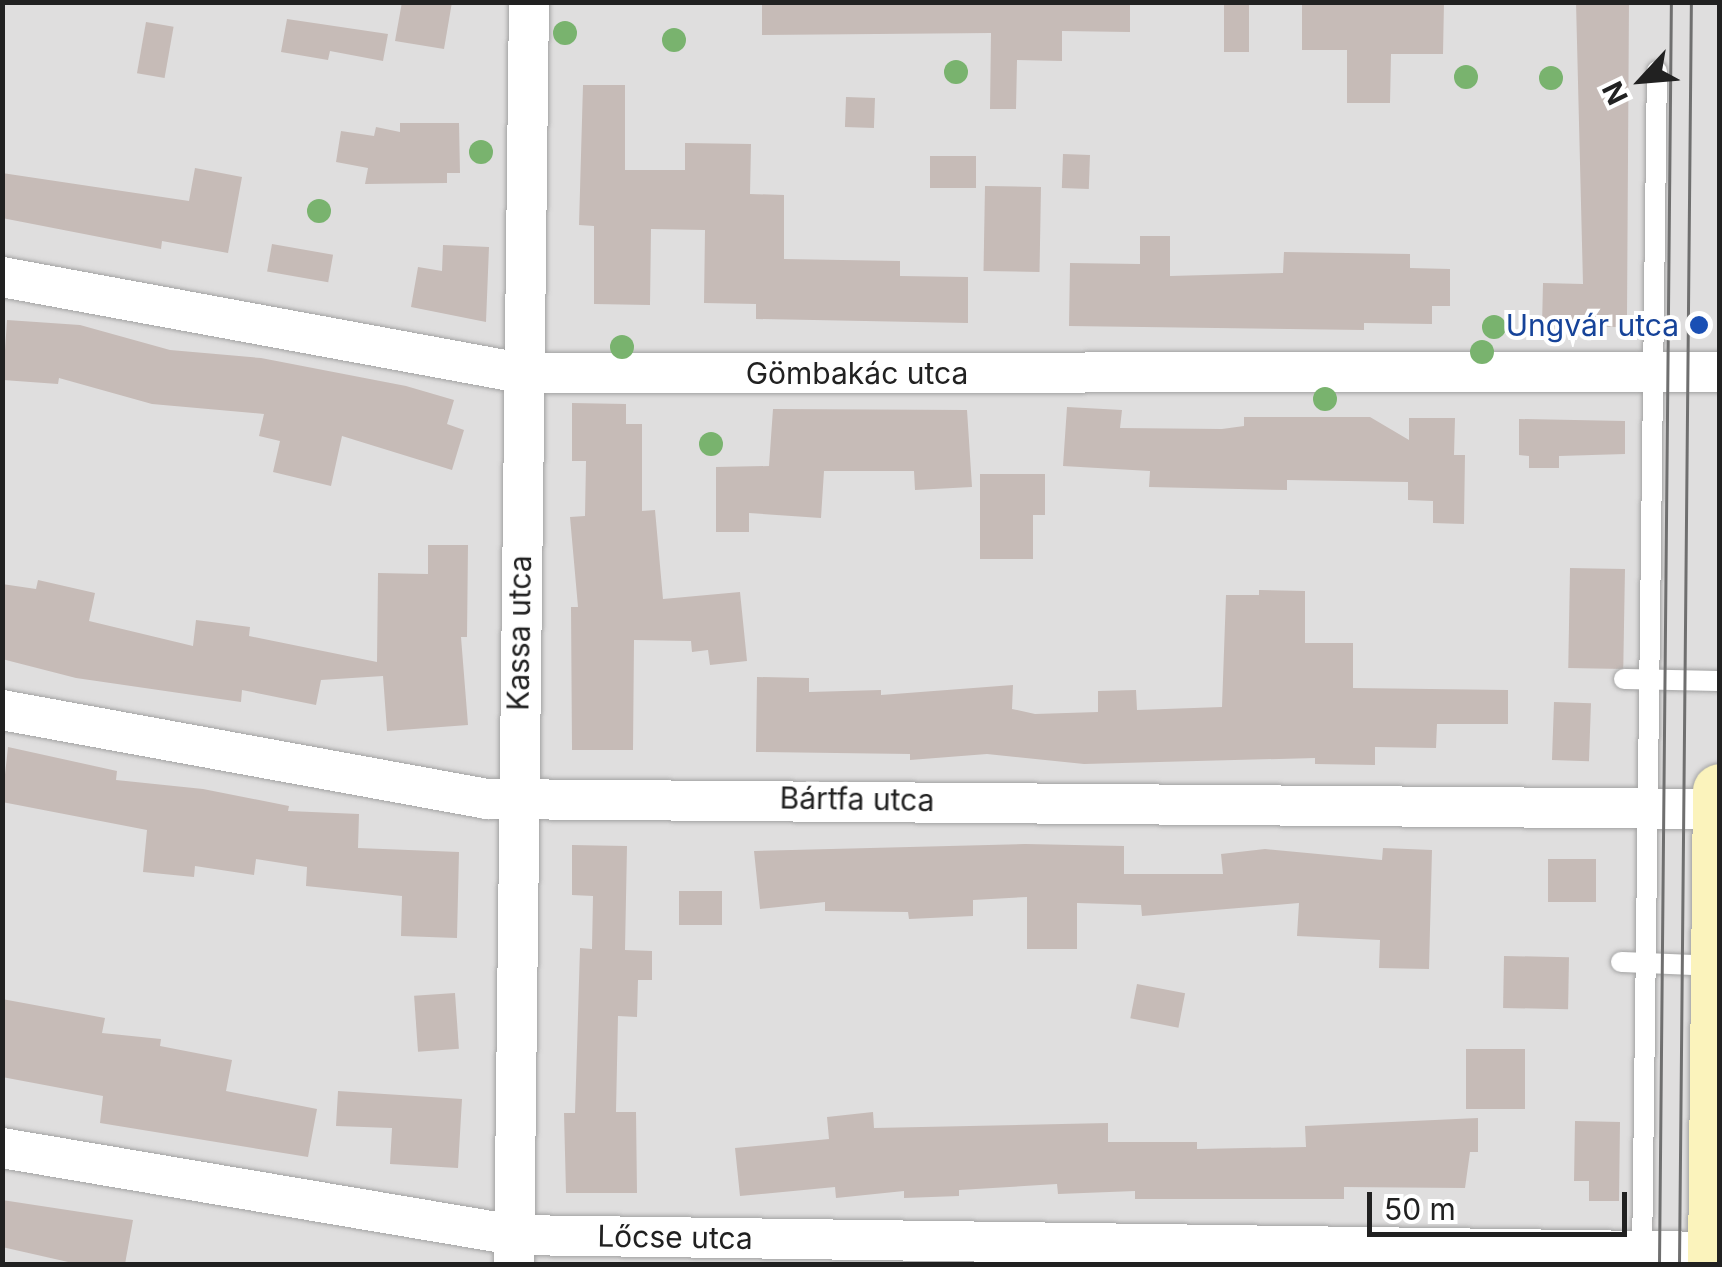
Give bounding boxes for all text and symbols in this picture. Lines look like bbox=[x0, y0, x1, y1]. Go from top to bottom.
north arrow bbox=[1592, 30, 1692, 130]
text: N bbox=[1595, 76, 1635, 110]
place label: Ungvár utca bbox=[1506, 307, 1679, 343]
marker: Ungvár utca bbox=[1688, 314, 1710, 336]
street label: Gömbakác utca bbox=[746, 355, 968, 391]
street label: Kassa utca bbox=[500, 555, 538, 711]
street label: Bártfa utca bbox=[779, 780, 935, 818]
scale bar bbox=[1372, 1172, 1632, 1234]
text: 50 m bbox=[1384, 1191, 1456, 1227]
street label: Lőcse utca bbox=[597, 1218, 753, 1256]

